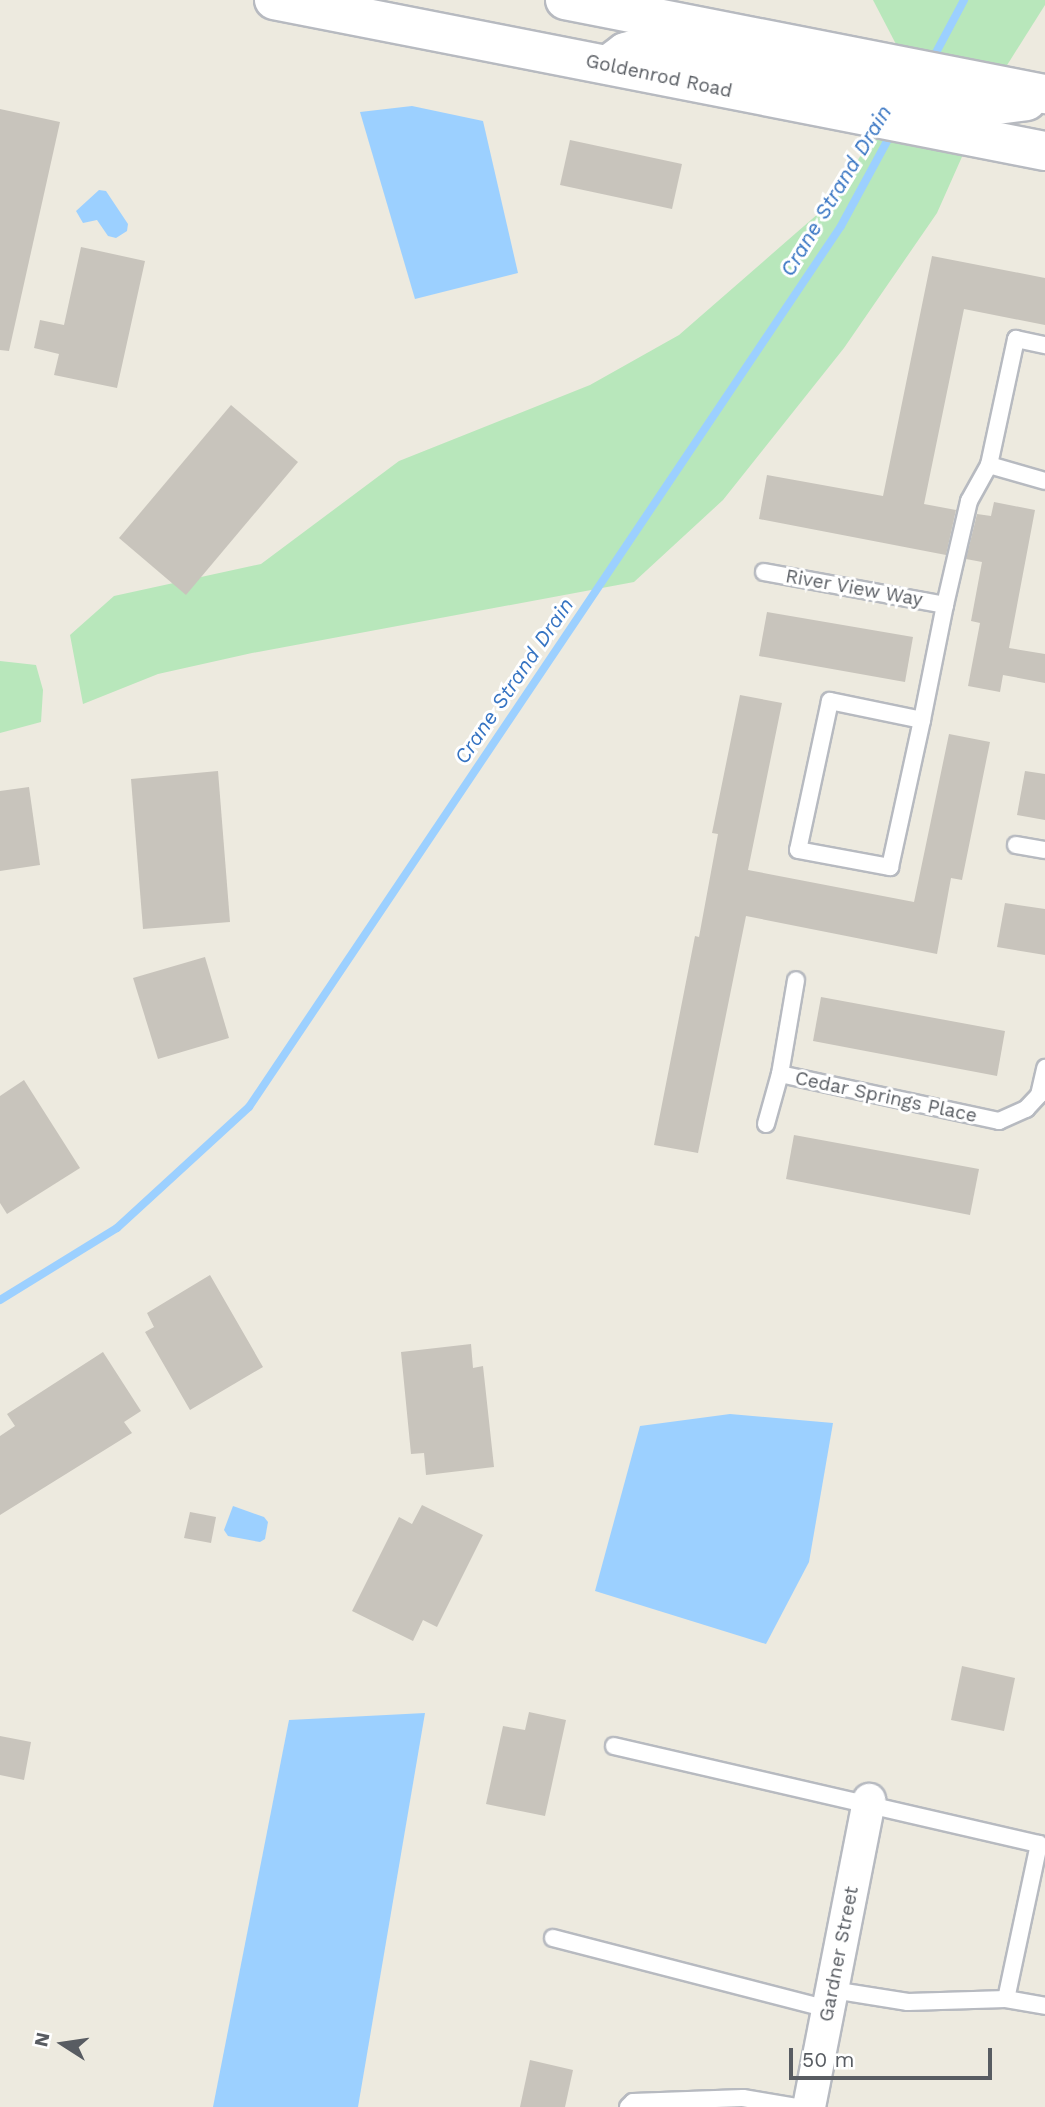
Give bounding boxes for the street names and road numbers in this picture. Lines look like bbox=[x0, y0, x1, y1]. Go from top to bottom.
street label: Goldenrod Road bbox=[584, 49, 734, 103]
street label: River View Way bbox=[783, 565, 925, 611]
street label: Cedar Springs Place bbox=[793, 1067, 979, 1127]
street label: Gardner Street bbox=[815, 1884, 863, 2024]

